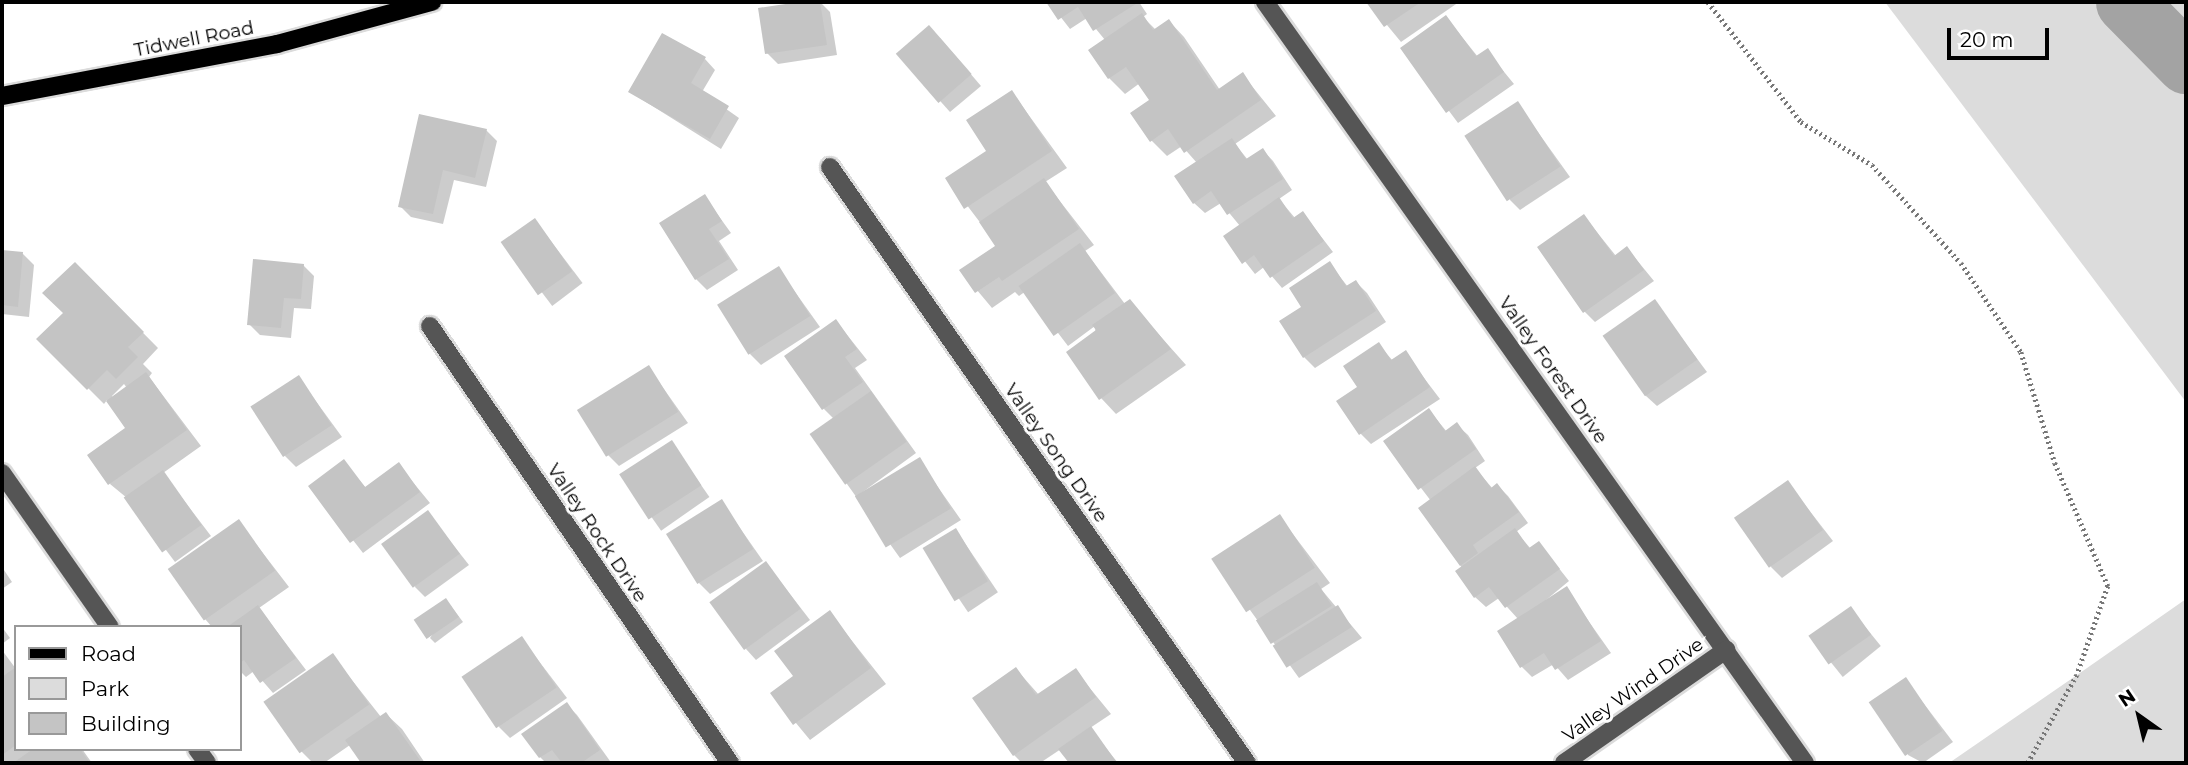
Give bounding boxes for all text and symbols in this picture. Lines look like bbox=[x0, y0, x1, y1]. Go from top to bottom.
scale bar bbox=[1950, 14, 2052, 58]
street label: Tidwell Road bbox=[132, 16, 256, 62]
text: 20 m bbox=[1960, 27, 2014, 52]
street label: Valley Forest Drive bbox=[1494, 292, 1612, 448]
street label: Valley Song Drive bbox=[999, 379, 1113, 527]
street label: Valley Rock Drive bbox=[542, 459, 652, 607]
legend bbox=[14, 625, 242, 751]
street label: Valley Wind Drive bbox=[1558, 633, 1708, 747]
text: Road bbox=[81, 641, 136, 666]
text: Park bbox=[81, 676, 129, 701]
north arrow bbox=[2104, 681, 2174, 751]
text: N bbox=[2114, 684, 2140, 712]
text: Building bbox=[81, 711, 171, 736]

